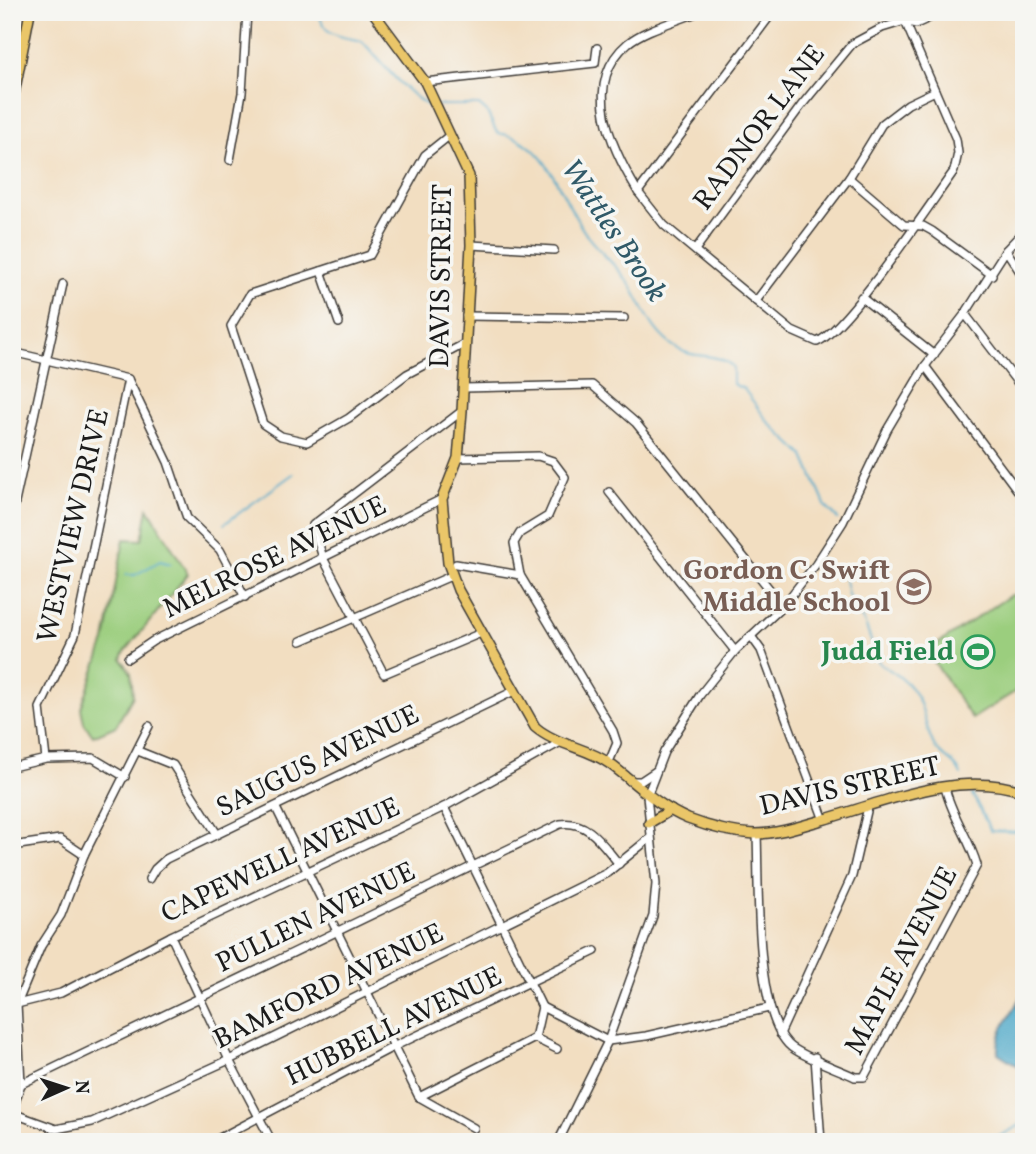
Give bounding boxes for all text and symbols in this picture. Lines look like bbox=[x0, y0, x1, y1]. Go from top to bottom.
street label: RADNOR LANE bbox=[685, 37, 835, 219]
water label: Wattles Brook bbox=[549, 151, 677, 311]
street label: DAVIS STREET bbox=[421, 184, 463, 368]
street label: WESTVIEW DRIVE bbox=[28, 405, 120, 647]
street label: MELROSE AVENUE bbox=[157, 487, 393, 629]
place label: Gordon C. Swift Middle School bbox=[683, 552, 890, 623]
school or university icon: Gordon C. Swift Middle School bbox=[895, 568, 933, 606]
place label: Judd Field bbox=[820, 633, 954, 672]
sports icon: Judd Field bbox=[959, 633, 997, 671]
street label: SAUGUS AVENUE bbox=[210, 696, 426, 828]
street label: DAVIS STREET bbox=[756, 747, 944, 827]
street label: CAPEWELL AVENUE bbox=[155, 788, 407, 934]
street label: PULLEN AVENUE bbox=[210, 853, 422, 983]
street label: MAPLE AVENUE bbox=[836, 860, 968, 1062]
street label: BAMFORD AVENUE bbox=[207, 914, 451, 1060]
street label: HUBBELL AVENUE bbox=[279, 958, 509, 1096]
north arrow bbox=[32, 1052, 102, 1122]
text: N bbox=[68, 1080, 94, 1095]

